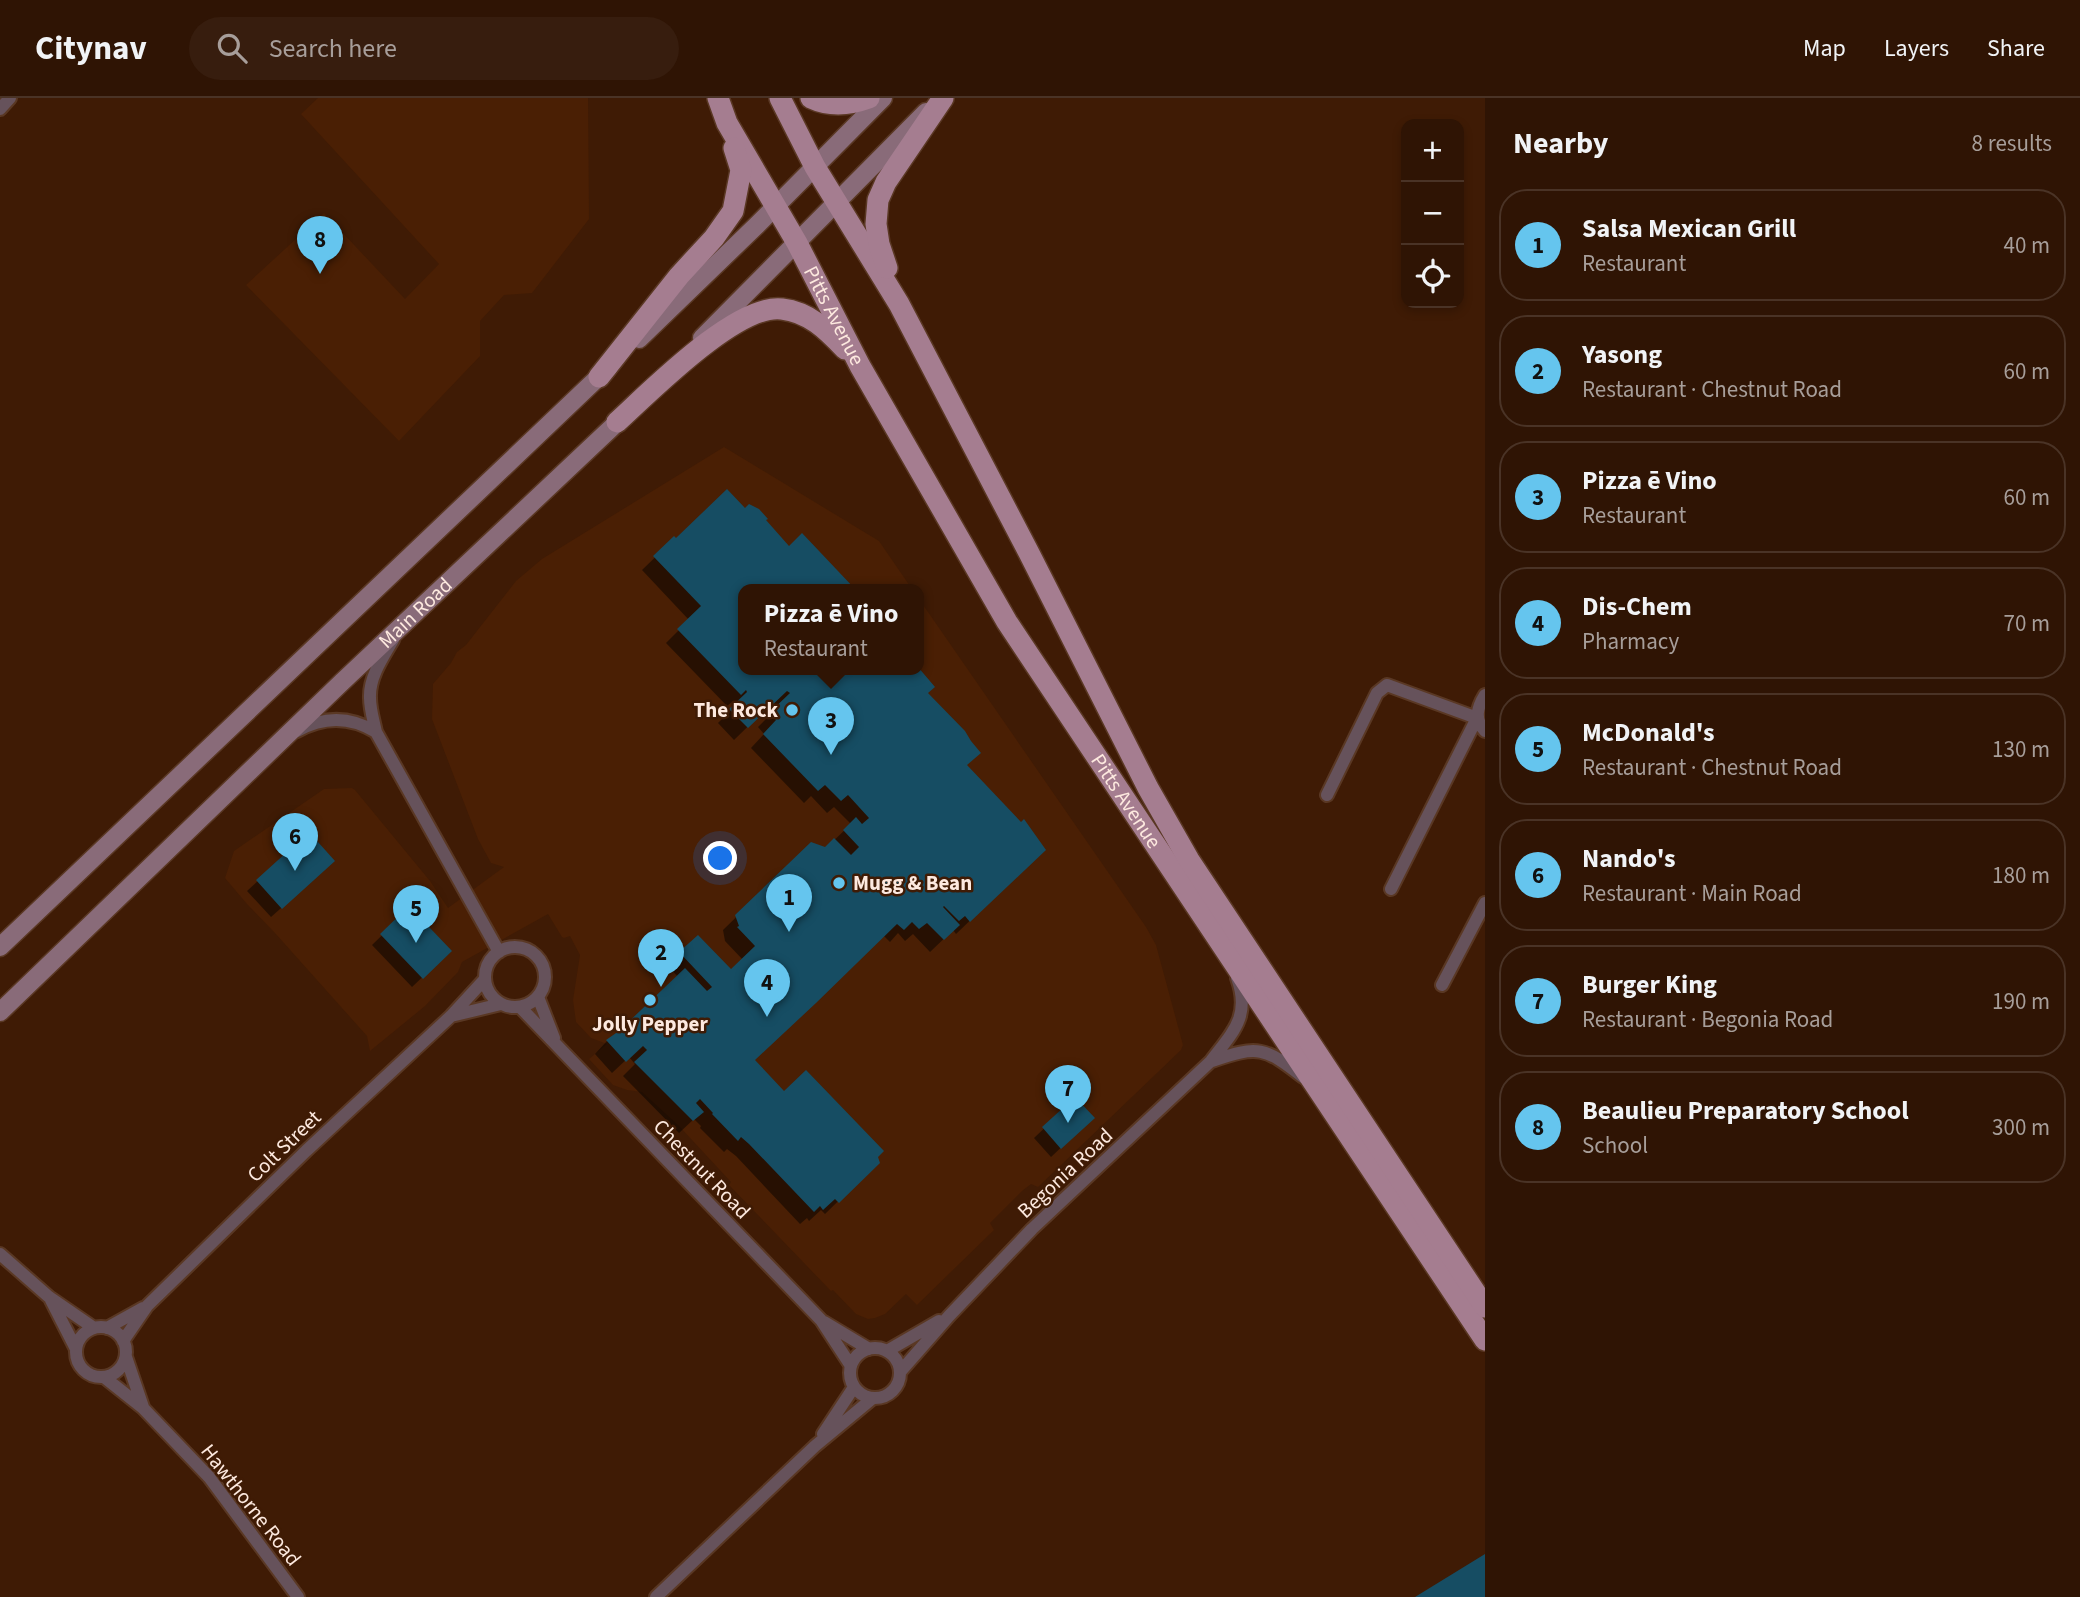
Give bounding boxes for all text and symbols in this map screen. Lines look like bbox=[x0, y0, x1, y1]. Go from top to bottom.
search box bbox=[189, 17, 679, 80]
text: Citynav bbox=[35, 25, 147, 72]
icon: search bbox=[213, 29, 251, 67]
text: Search here bbox=[269, 30, 397, 67]
text: Map bbox=[1803, 31, 1846, 66]
text: Layers bbox=[1884, 31, 1949, 66]
text: Share bbox=[1987, 31, 2045, 66]
map controls bbox=[1401, 119, 1464, 308]
button: + bbox=[1401, 119, 1464, 182]
text: Nearby bbox=[1513, 122, 1608, 165]
text: 8 results bbox=[1972, 127, 2052, 160]
button: − bbox=[1401, 182, 1464, 245]
text: Salsa Mexican Grill bbox=[1582, 210, 1796, 247]
pin: 8 bbox=[297, 216, 343, 274]
text: 1 bbox=[1532, 229, 1544, 262]
text: 40 m bbox=[2003, 229, 2050, 262]
button: locate bbox=[1401, 245, 1464, 308]
text: Restaurant bbox=[1582, 247, 1686, 280]
street label: Pitts Avenue bbox=[796, 260, 872, 371]
text: Yasong bbox=[1582, 336, 1662, 373]
text: 2 bbox=[1532, 355, 1544, 388]
text: 60 m bbox=[2003, 355, 2050, 388]
text: Restaurant · Chestnut Road bbox=[1582, 373, 1842, 406]
text: Pizza ē Vino bbox=[1582, 462, 1717, 499]
text: 3 bbox=[1532, 481, 1544, 514]
text: 60 m bbox=[2003, 481, 2050, 514]
text: Restaurant bbox=[1582, 499, 1686, 532]
street label: Main Road bbox=[372, 570, 459, 655]
popup bbox=[738, 584, 924, 675]
text: Dis-Chem bbox=[1582, 588, 1692, 625]
text: Pizza ē Vino bbox=[764, 595, 898, 632]
text: 4 bbox=[1532, 607, 1544, 640]
text: 70 m bbox=[2003, 607, 2050, 640]
text: Pharmacy bbox=[1582, 625, 1679, 658]
text: Restaurant bbox=[764, 632, 868, 665]
place label: The Rock bbox=[694, 695, 778, 725]
pin: 3 bbox=[808, 697, 854, 755]
marker: The Rock bbox=[784, 702, 800, 718]
text: McDonald's bbox=[1582, 714, 1715, 751]
text: 5 bbox=[1532, 733, 1544, 766]
text: 130 m bbox=[1992, 733, 2050, 766]
street label: Pitts Avenue bbox=[1084, 748, 1169, 854]
text: Restaurant · Chestnut Road bbox=[1582, 751, 1842, 784]
pin: 6 bbox=[272, 813, 318, 871]
text: Nando's bbox=[1582, 840, 1676, 877]
your location bbox=[703, 841, 737, 875]
text: 6 bbox=[1532, 859, 1544, 892]
text: 180 m bbox=[1992, 859, 2050, 892]
place label: Mugg & Bean bbox=[853, 868, 972, 898]
pin: 1 bbox=[766, 874, 812, 932]
marker: Mugg & Bean bbox=[831, 875, 847, 891]
text: Restaurant · Main Road bbox=[1582, 877, 1802, 910]
pin: 5 bbox=[393, 885, 439, 943]
pin: 2 bbox=[638, 929, 684, 987]
pin: 4 bbox=[744, 959, 790, 1017]
text: Burger King bbox=[1582, 966, 1717, 1003]
text: 7 bbox=[1532, 985, 1544, 1018]
text: 190 m bbox=[1992, 985, 2050, 1018]
marker: Jolly Pepper bbox=[642, 992, 658, 1008]
text: Restaurant · Begonia Road bbox=[1582, 1003, 1833, 1036]
place label: Jolly Pepper bbox=[592, 1009, 709, 1039]
pin: 7 bbox=[1045, 1065, 1091, 1123]
text: Beaulieu Preparatory School bbox=[1582, 1092, 1909, 1129]
street label: Colt Street bbox=[240, 1103, 328, 1189]
text: 8 bbox=[1532, 1111, 1544, 1144]
text: 300 m bbox=[1992, 1111, 2050, 1144]
street label: Chestnut Road bbox=[647, 1112, 757, 1226]
street label: Begonia Road bbox=[1011, 1121, 1119, 1225]
text: School bbox=[1582, 1129, 1648, 1162]
street label: Hawthorne Road bbox=[194, 1438, 308, 1572]

